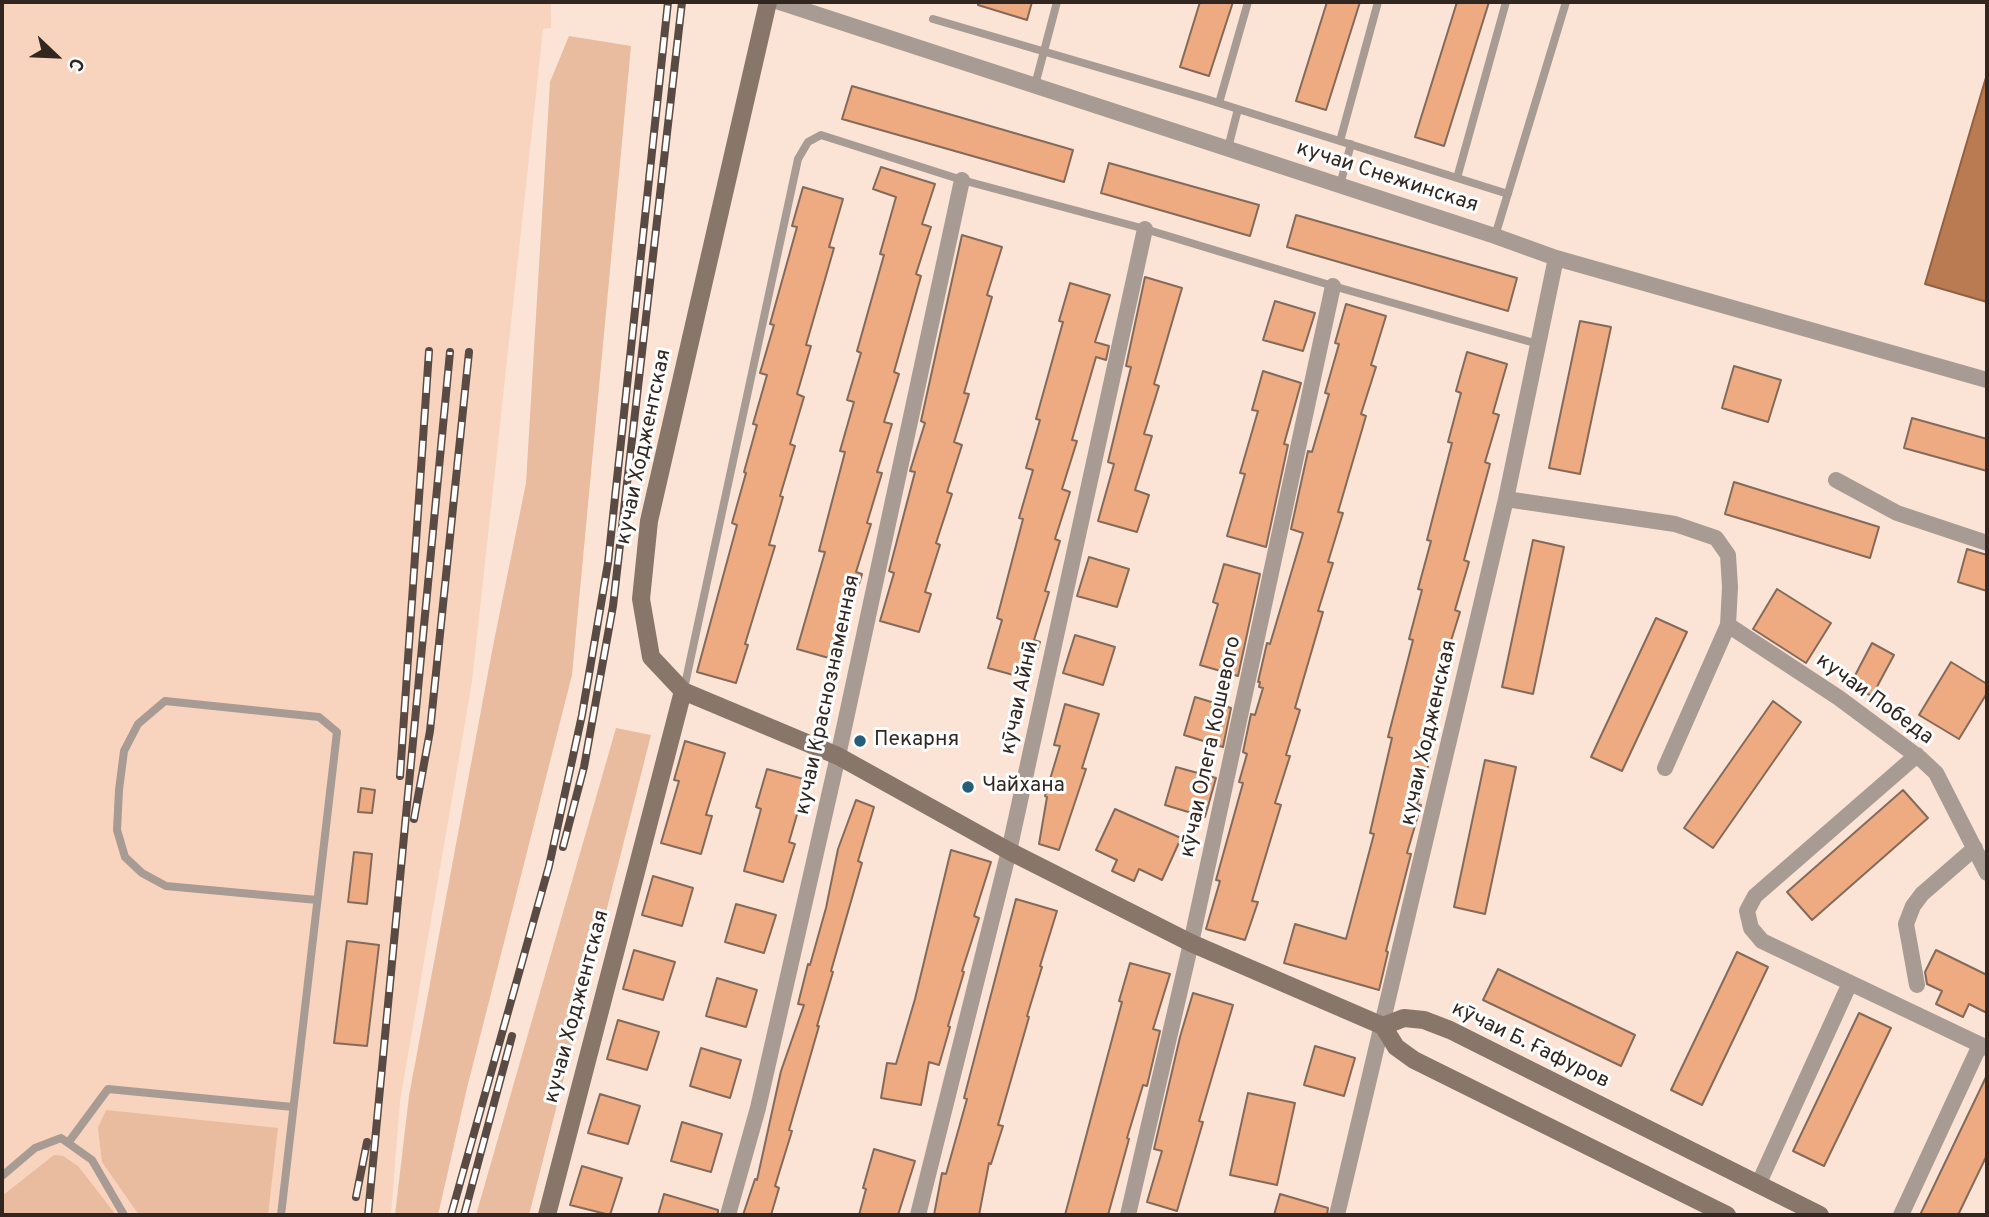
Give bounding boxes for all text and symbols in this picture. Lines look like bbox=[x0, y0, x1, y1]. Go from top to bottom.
north arrow bbox=[21, 21, 91, 91]
text: С bbox=[62, 54, 89, 74]
street label: кучаи Снежинская bbox=[1293, 137, 1481, 219]
street label: кучаи Ходжентская bbox=[612, 347, 678, 547]
street label: кучаи Краснознаменная bbox=[791, 573, 867, 817]
street label: кӯчаи Олега Кошевого bbox=[1176, 634, 1248, 860]
street label: кучаи Ходженская bbox=[1396, 638, 1464, 828]
street label: кӯчаи Айнӣ bbox=[997, 639, 1045, 757]
street label: кучаи Победа bbox=[1810, 649, 1938, 751]
place label: Пекарня bbox=[874, 728, 959, 754]
marker: Пекарня bbox=[852, 733, 868, 749]
place label: Чайхана bbox=[982, 774, 1065, 800]
marker: Чайхана bbox=[960, 779, 976, 795]
street label: кучаи Ходжентская bbox=[540, 908, 616, 1106]
street label: кӯчаи Б. Ғафуров bbox=[1447, 997, 1613, 1095]

